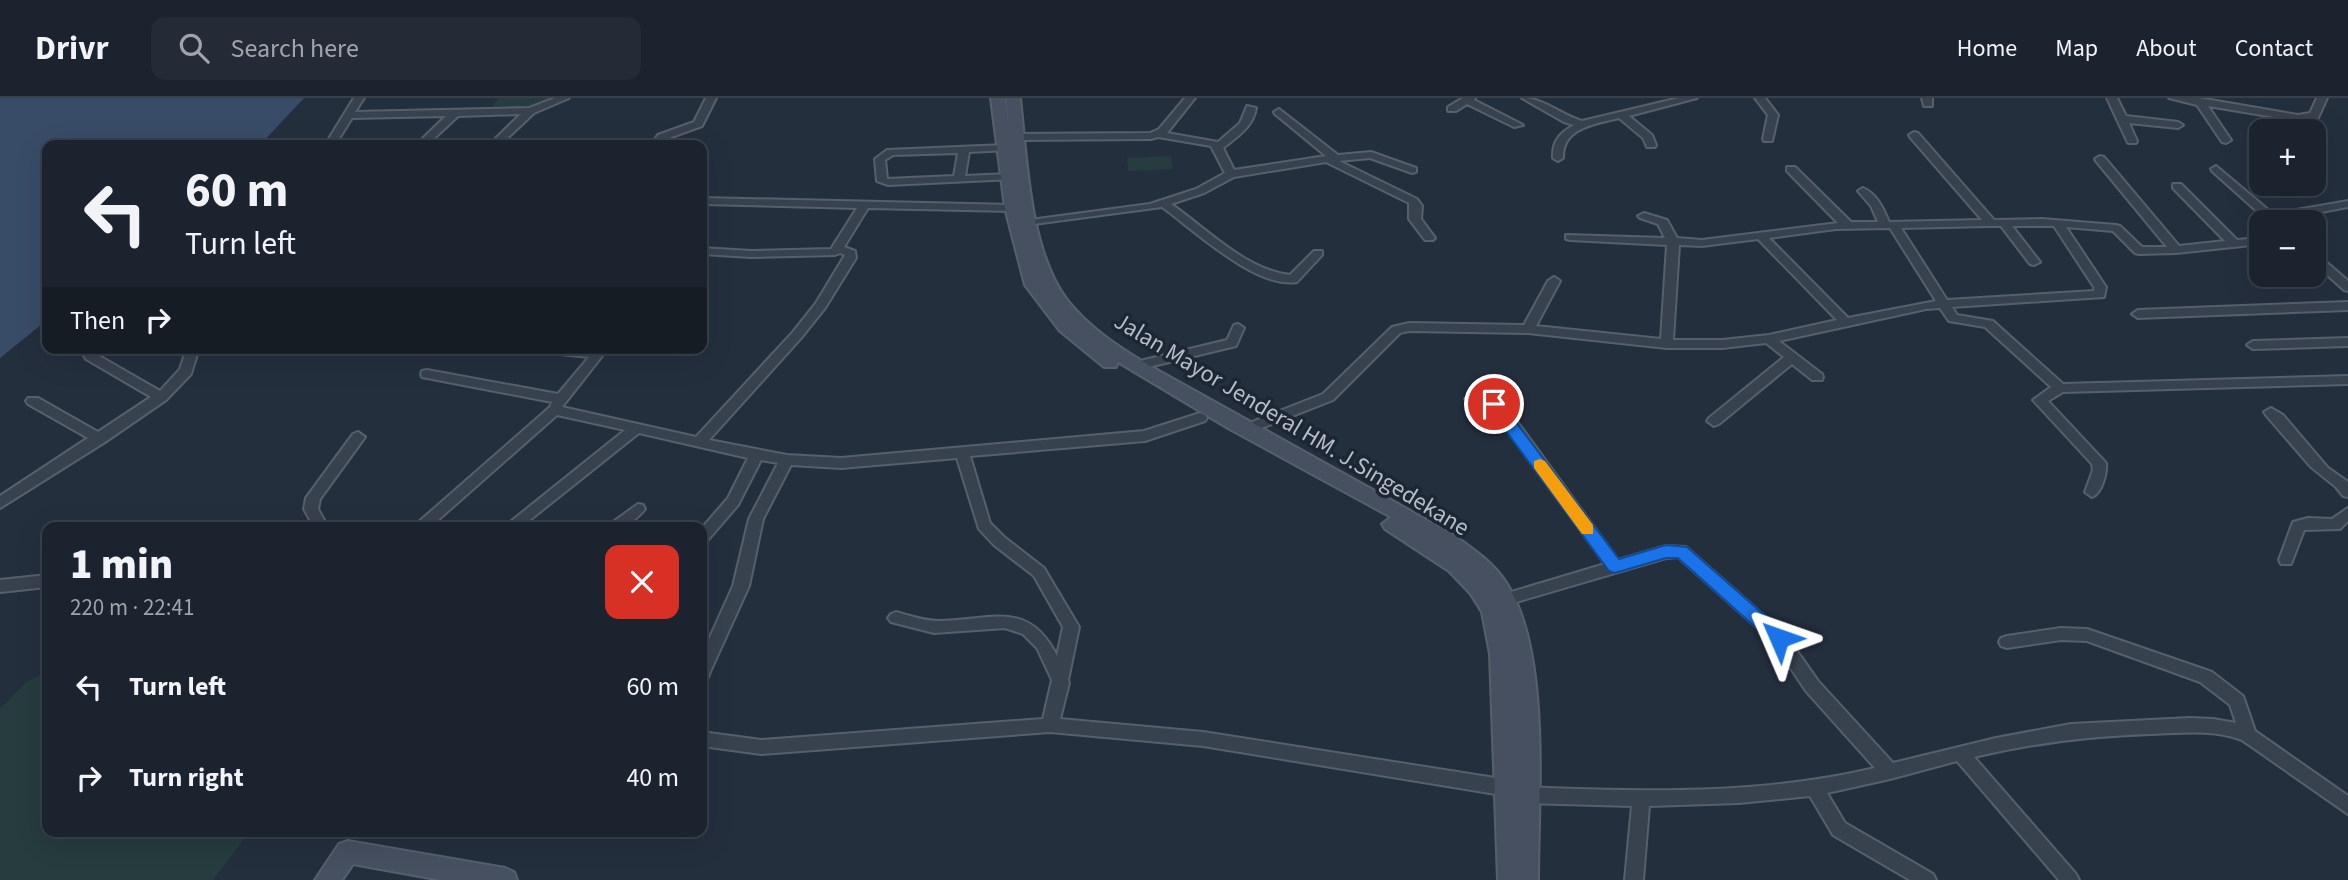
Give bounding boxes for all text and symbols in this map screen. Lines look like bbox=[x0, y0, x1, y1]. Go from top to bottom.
search box bbox=[151, 17, 641, 80]
text: Drivr bbox=[35, 25, 109, 72]
icon: search bbox=[175, 29, 213, 67]
text: Search here bbox=[231, 30, 359, 67]
text: Home bbox=[1957, 31, 2017, 66]
text: Map bbox=[2055, 31, 2098, 66]
text: About bbox=[2136, 31, 2197, 66]
text: Contact bbox=[2235, 31, 2313, 66]
map controls bbox=[2249, 119, 2326, 287]
button: + bbox=[2249, 119, 2326, 196]
text: 60 m bbox=[185, 156, 289, 226]
icon: left bbox=[70, 168, 161, 259]
button: − bbox=[2249, 210, 2326, 287]
text: Turn left bbox=[185, 221, 296, 267]
icon: right bbox=[139, 301, 177, 339]
text: Then bbox=[70, 302, 125, 339]
street label: Jalan Mayor Jenderal HM. J.Singedekane bbox=[1107, 304, 1476, 545]
pin bbox=[1464, 374, 1524, 434]
icon: arrive bbox=[1475, 385, 1513, 423]
text: 1 min bbox=[70, 535, 173, 595]
button: close bbox=[605, 545, 679, 619]
text: 220 m · 22:41 bbox=[70, 591, 194, 624]
position arrow bbox=[1742, 601, 1816, 675]
icon: left bbox=[70, 668, 108, 706]
text: Turn left bbox=[129, 668, 226, 705]
text: 60 m bbox=[626, 668, 679, 705]
icon: right bbox=[70, 759, 108, 797]
text: Turn right bbox=[129, 759, 244, 796]
text: 40 m bbox=[626, 759, 679, 796]

